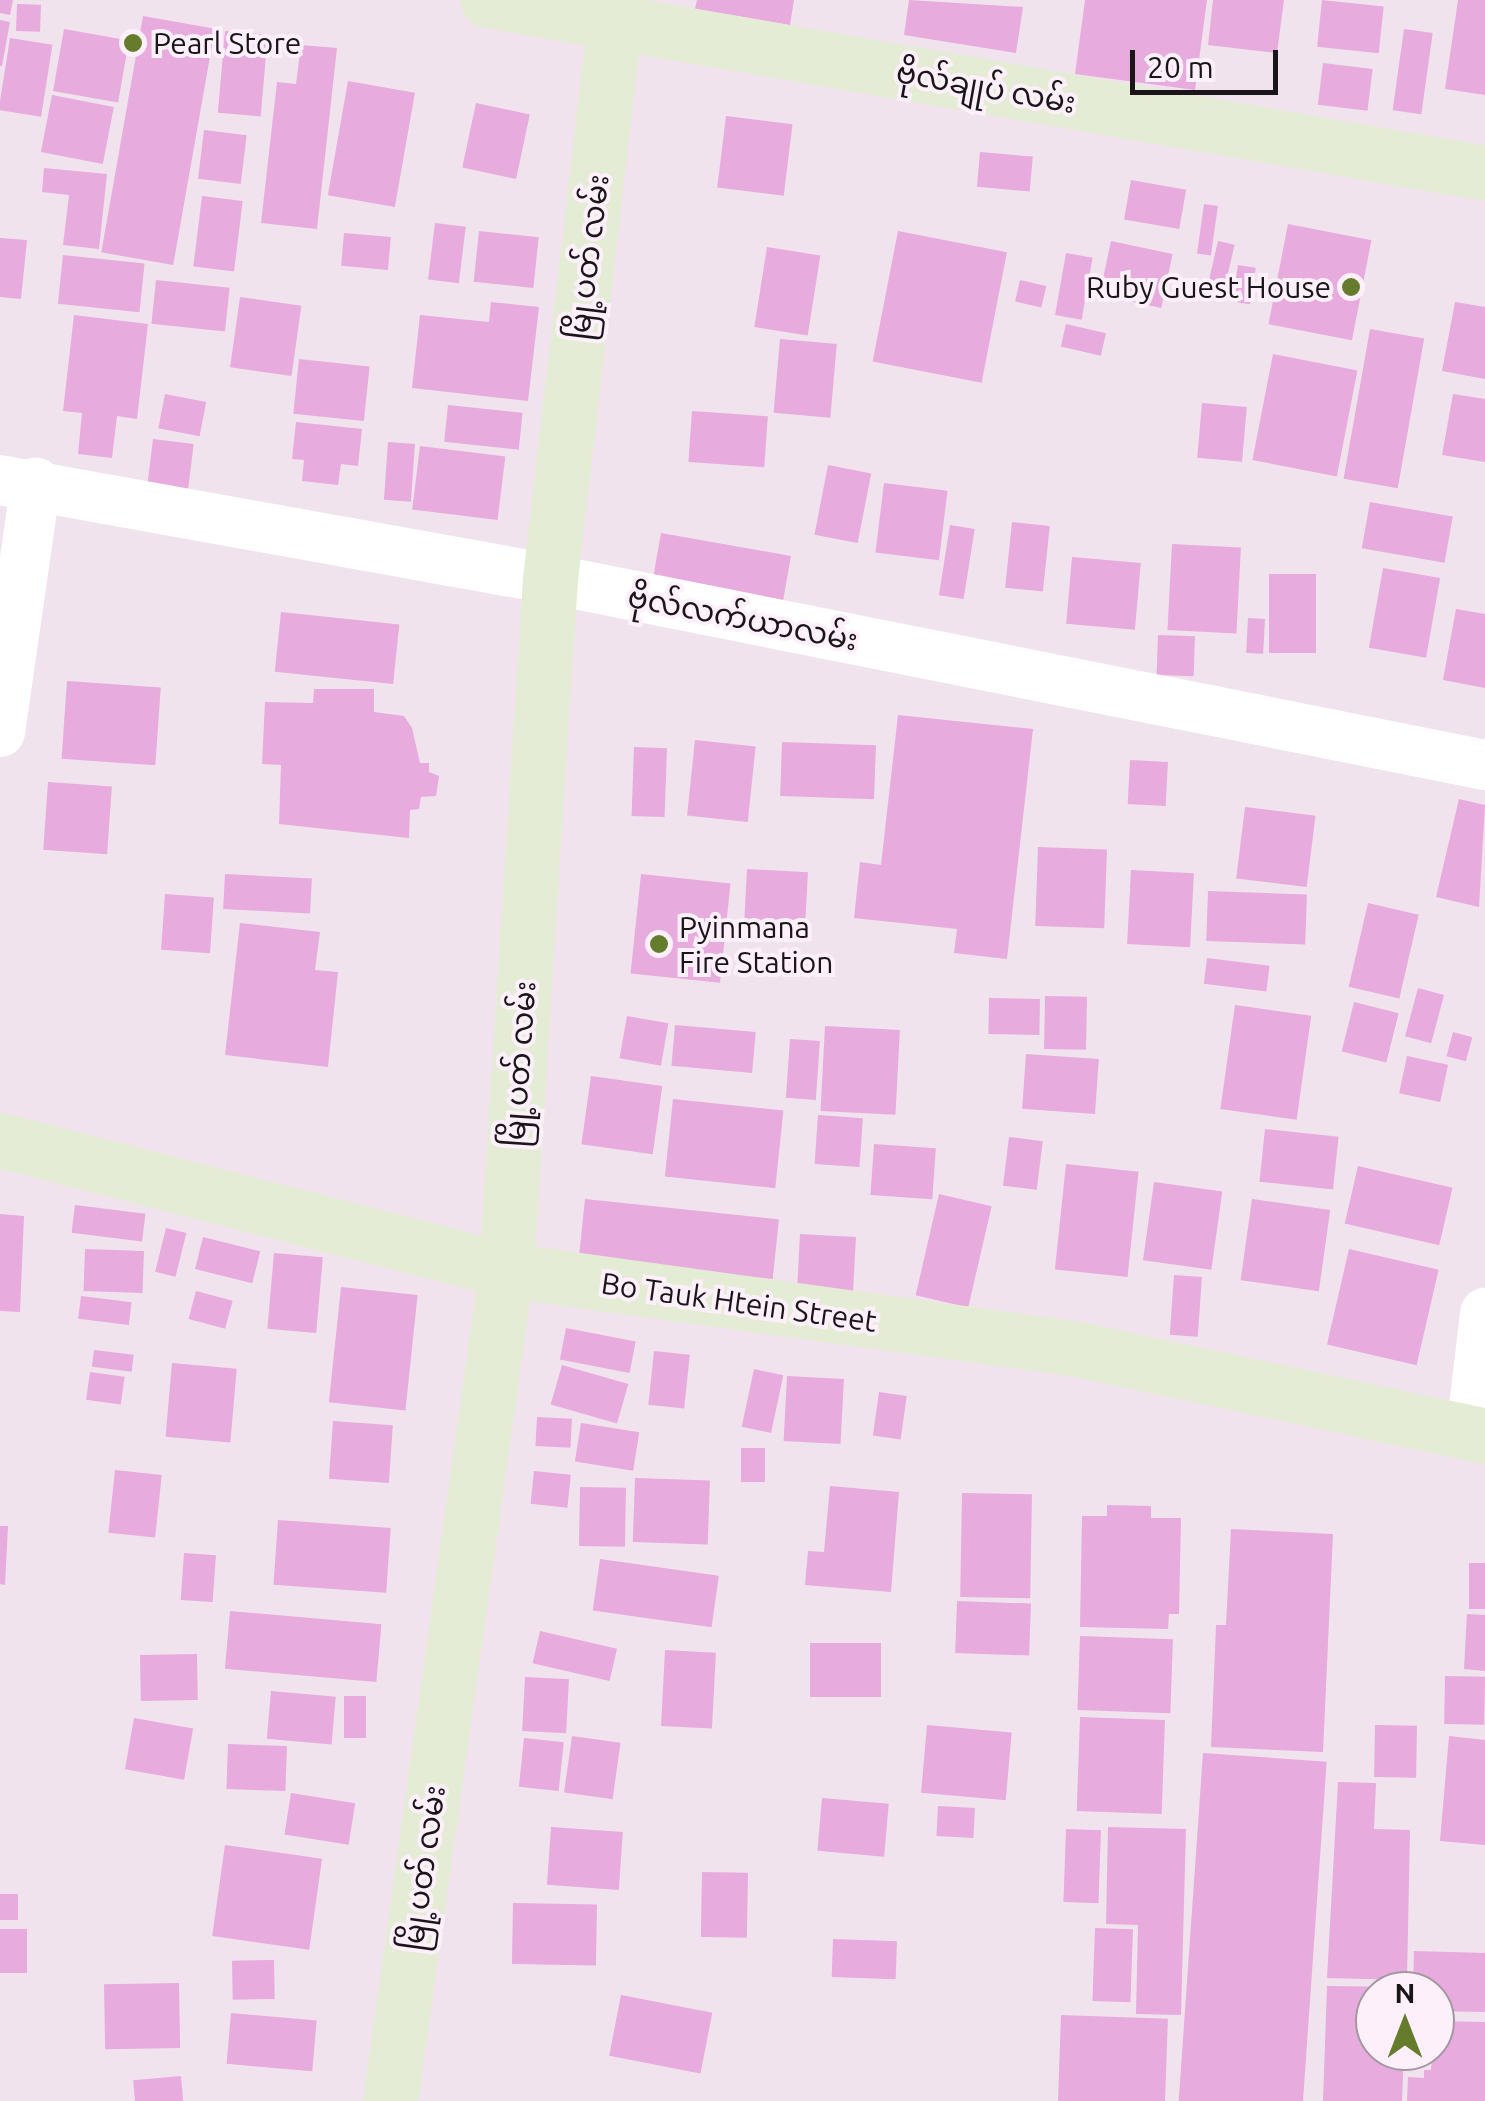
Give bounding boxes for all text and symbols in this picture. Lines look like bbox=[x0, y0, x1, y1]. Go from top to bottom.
place label: Pearl Store bbox=[153, 25, 301, 61]
scale bar bbox=[1135, 30, 1282, 92]
marker: Pearl Store bbox=[122, 32, 144, 54]
text: 20 m bbox=[1147, 50, 1214, 84]
street label: ဗိုလ်ချုပ် လမ်း bbox=[894, 54, 1078, 120]
street label: မြို့ပတ် လမ်း bbox=[560, 172, 616, 342]
place label: Ruby Guest House bbox=[1086, 269, 1331, 305]
marker: Ruby Guest House bbox=[1340, 276, 1362, 298]
street label: ဗိုလ်လက်ယာလမ်း bbox=[625, 578, 861, 658]
place label: Pyinmana Fire Station bbox=[679, 909, 833, 980]
marker: Pyinmana Fire Station bbox=[648, 933, 670, 955]
street label: မြို့ပတ် လမ်း bbox=[495, 980, 543, 1148]
street label: Bo Tauk Htein Street bbox=[599, 1265, 879, 1339]
street label: မြို့ပတ် လမ်း bbox=[394, 1783, 452, 1953]
north arrow bbox=[1355, 1971, 1455, 2071]
text: N bbox=[1395, 1977, 1415, 2008]

